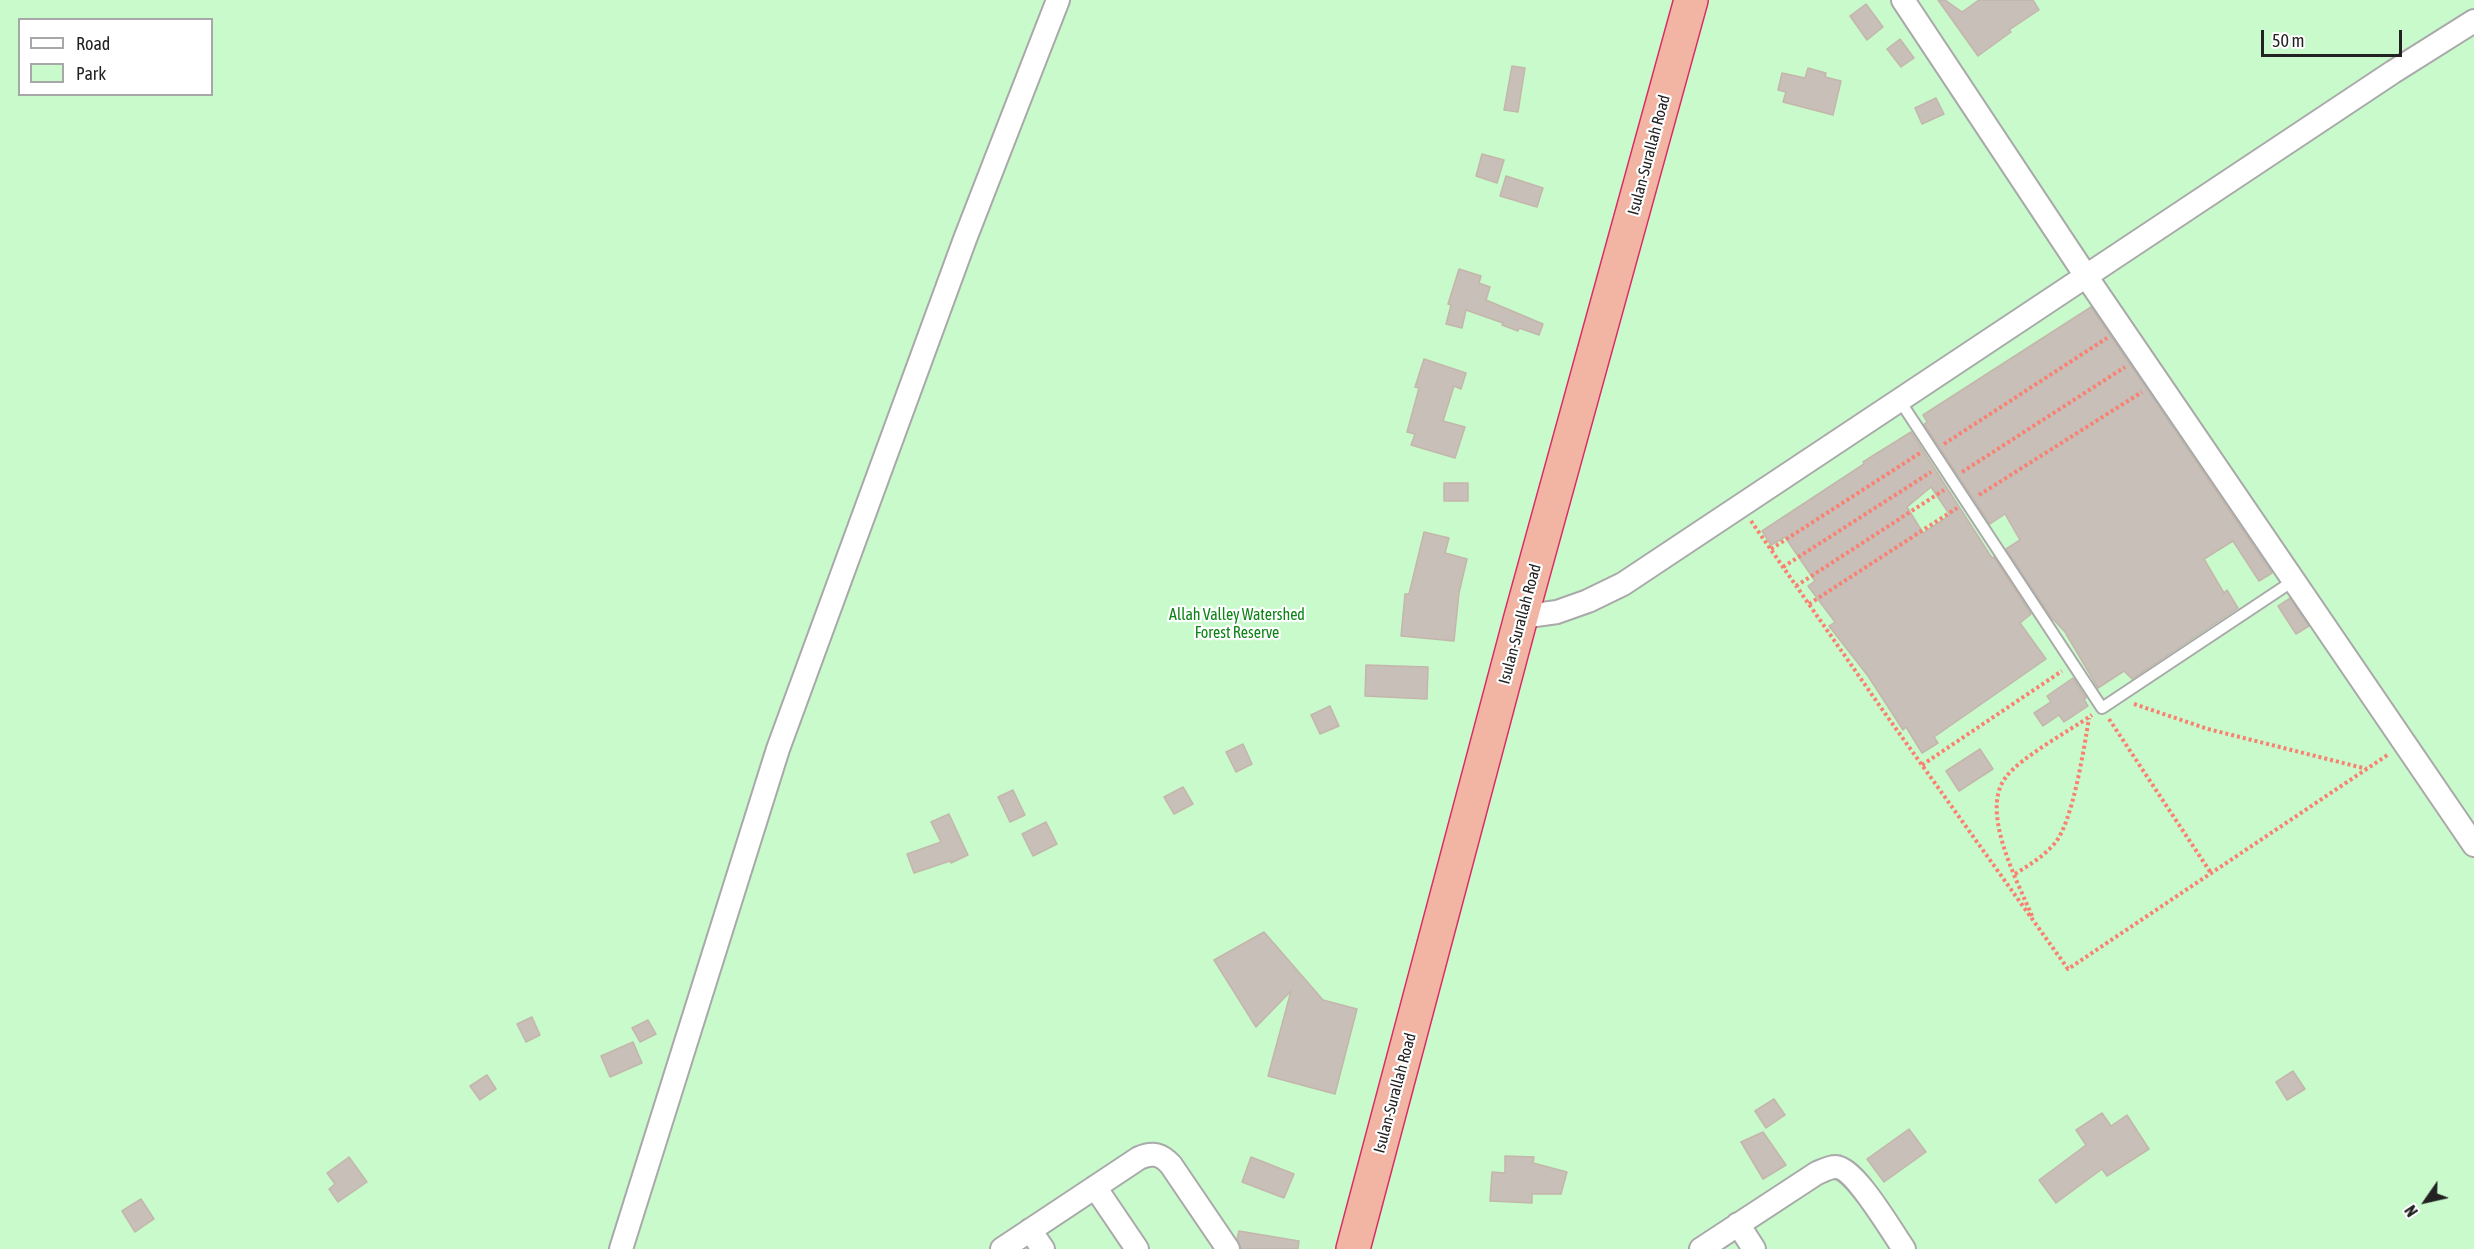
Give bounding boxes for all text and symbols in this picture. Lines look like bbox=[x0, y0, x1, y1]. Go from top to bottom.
legend bbox=[18, 18, 213, 96]
scale bar bbox=[2264, 18, 2405, 56]
text: 50 m bbox=[2272, 30, 2304, 51]
text: Road bbox=[76, 33, 110, 54]
text: Park bbox=[76, 63, 106, 84]
street label: Isulan-Surallah Road bbox=[1624, 93, 1674, 217]
street label: Isulan-Surallah Road bbox=[1495, 562, 1545, 686]
park label: Allah Valley Watershed Forest Reserve bbox=[1169, 605, 1305, 643]
street label: Isulan-Surallah Road bbox=[1370, 1031, 1420, 1155]
north arrow bbox=[2396, 1171, 2456, 1231]
text: N bbox=[2401, 1202, 2421, 1220]

